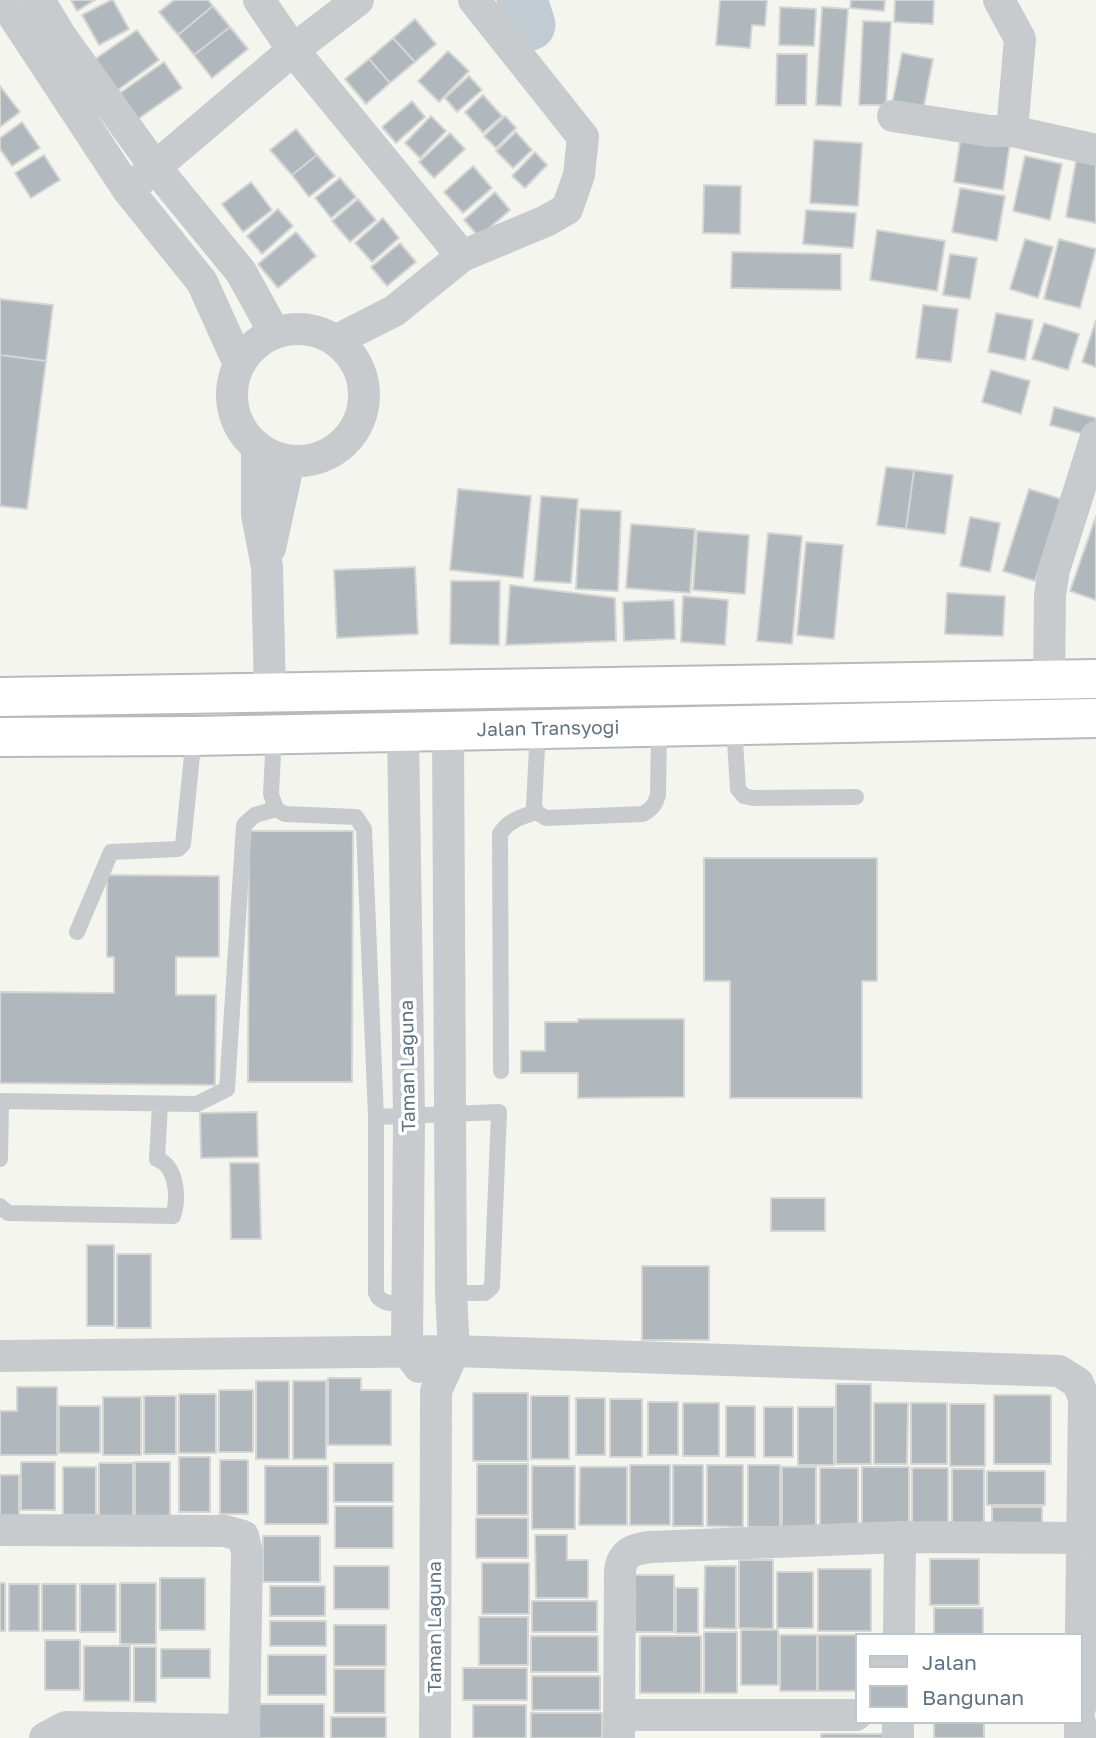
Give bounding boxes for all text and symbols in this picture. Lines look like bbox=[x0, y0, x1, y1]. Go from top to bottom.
street label: Jalan Transyogi bbox=[476, 716, 620, 742]
street label: Taman Laguna bbox=[395, 1000, 421, 1132]
street label: Taman Laguna bbox=[424, 1561, 446, 1693]
legend bbox=[855, 1633, 1082, 1724]
text: Jalan bbox=[922, 1649, 977, 1675]
text: Bangunan bbox=[922, 1684, 1024, 1710]

